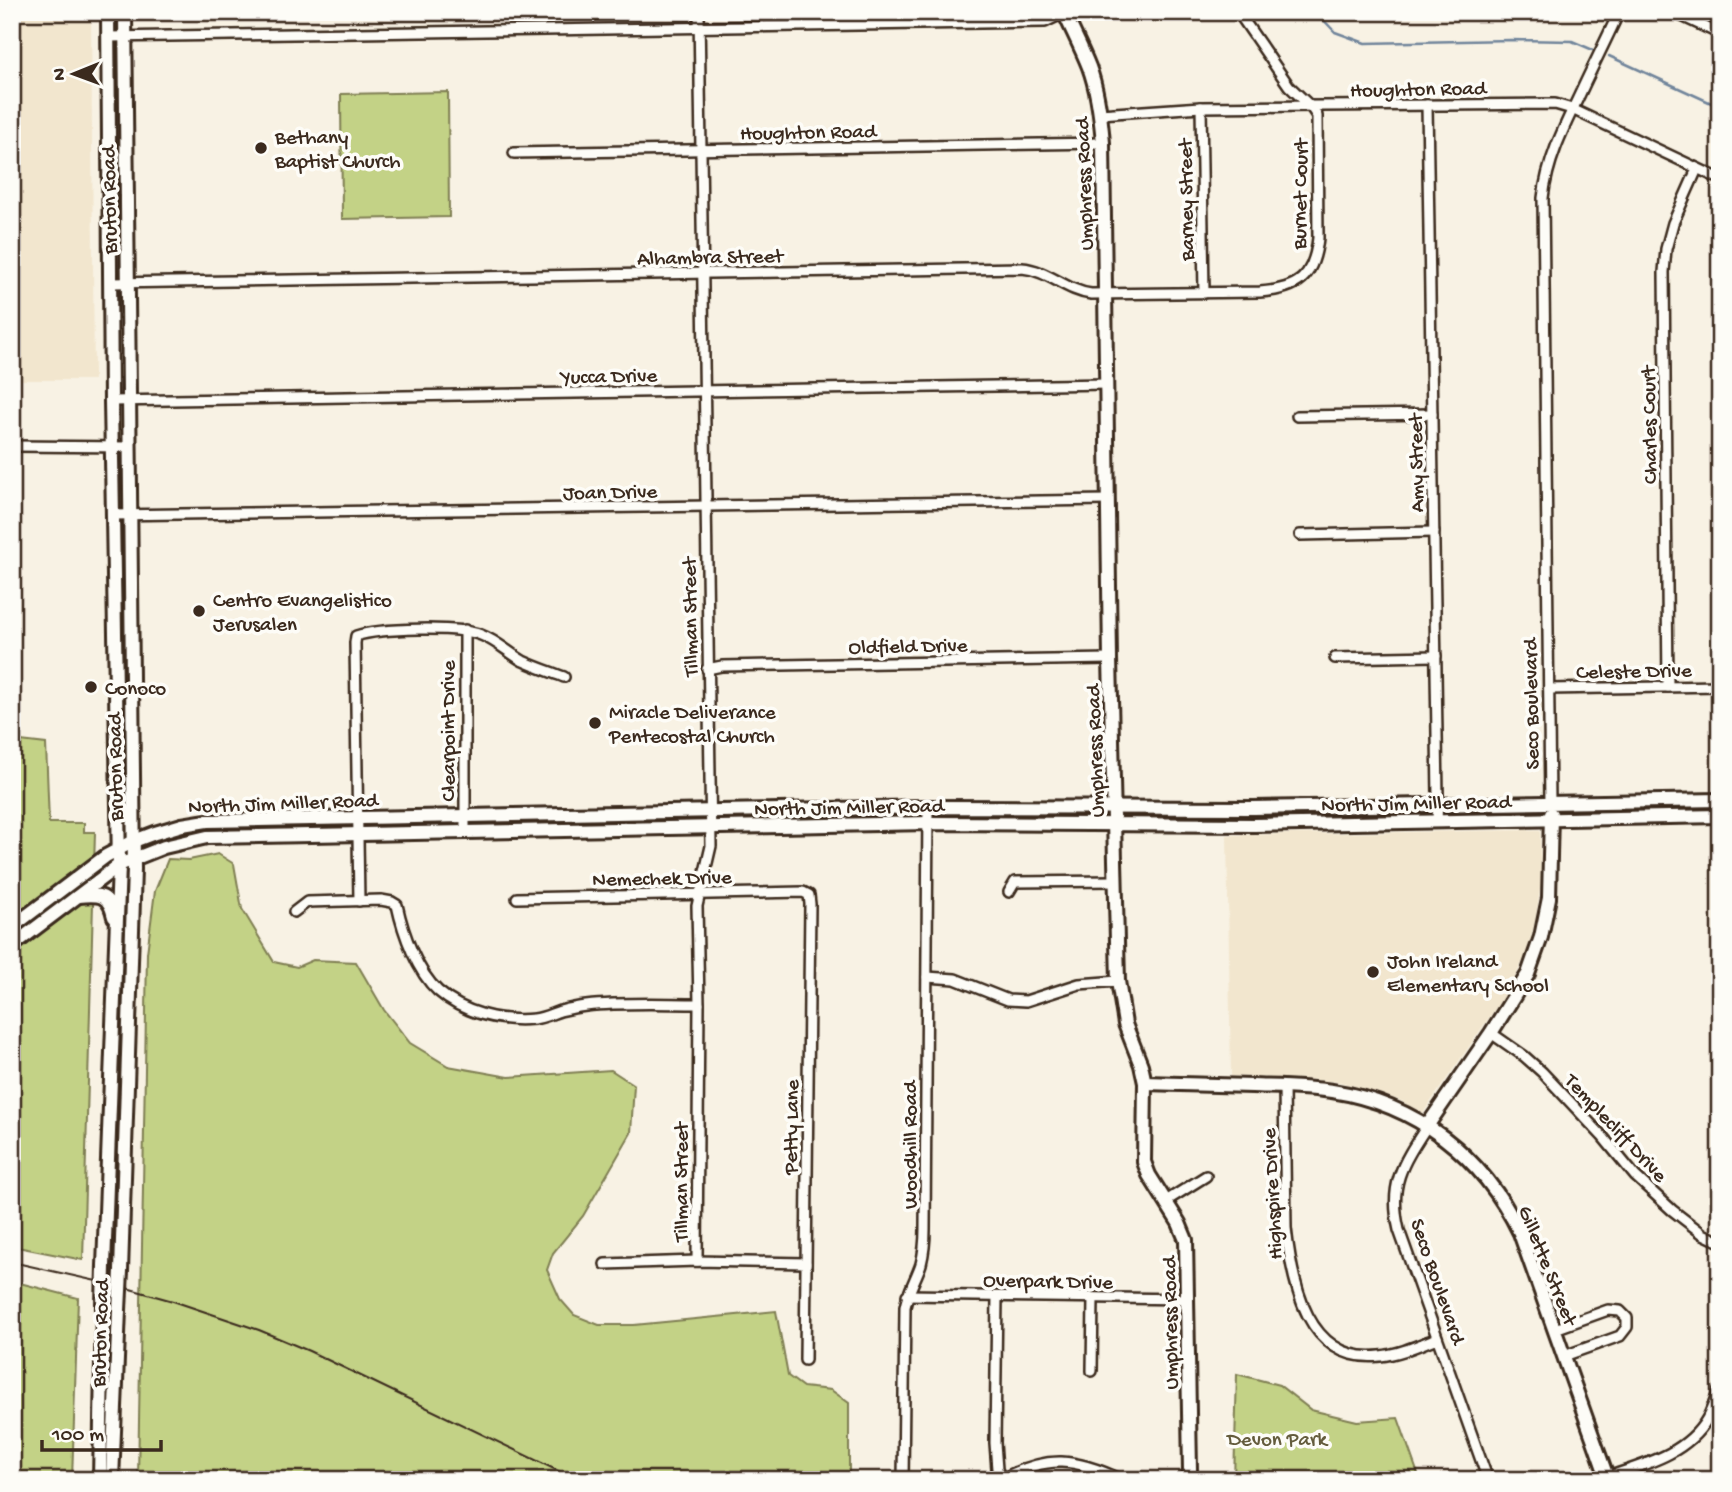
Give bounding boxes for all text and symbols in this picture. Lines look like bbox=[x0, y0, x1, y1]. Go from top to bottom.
north arrow bbox=[38, 38, 108, 108]
text: N bbox=[49, 68, 72, 81]
street label: Houghton Road bbox=[1350, 78, 1488, 105]
street label: Umphress Road bbox=[1072, 115, 1101, 251]
street label: Houghton Road bbox=[740, 121, 878, 148]
place label: Bethany Baptist Church bbox=[274, 127, 401, 176]
street label: Barney Street bbox=[1175, 136, 1202, 262]
street label: Burnet Court bbox=[1289, 136, 1316, 251]
marker: Bethany Baptist Church bbox=[253, 140, 269, 156]
street label: Bruton Road bbox=[98, 144, 125, 255]
street label: Alhambra Street bbox=[637, 246, 786, 273]
street label: Charles Court bbox=[1638, 363, 1665, 484]
street label: Yucca Drive bbox=[559, 365, 659, 392]
street label: Amy Street bbox=[1405, 411, 1432, 512]
street label: Joan Drive bbox=[563, 481, 659, 508]
street label: Tillman Street bbox=[679, 555, 706, 678]
place label: Centro Evangelistico Jerusalen bbox=[213, 590, 392, 639]
marker: Centro Evangelistico Jerusalen bbox=[191, 603, 207, 619]
street label: Oldfield Drive bbox=[848, 635, 969, 662]
street label: Seco Boulevard bbox=[1520, 636, 1547, 770]
street label: Clearpoint Drive bbox=[438, 659, 463, 802]
street label: Celeste Drive bbox=[1576, 660, 1693, 687]
place label: Conoco bbox=[105, 678, 166, 703]
marker: Conoco bbox=[83, 679, 99, 695]
street label: Umphress Road bbox=[1083, 682, 1112, 818]
place label: Miracle Deliverance Pentecostal Church bbox=[608, 702, 777, 751]
street label: Bruton Road bbox=[104, 711, 131, 822]
marker: Miracle Deliverance Pentecostal Church bbox=[587, 715, 603, 731]
street label: North Jim Miller Road bbox=[188, 790, 380, 821]
street label: North Jim Miller Road bbox=[1321, 791, 1513, 820]
street label: North Jim Miller Road bbox=[754, 795, 946, 824]
street label: Nemechek Drive bbox=[592, 867, 733, 894]
place label: John Ireland Elementary School bbox=[1387, 951, 1549, 1000]
marker: John Ireland Elementary School bbox=[1365, 964, 1381, 980]
street label: Templecliff Drive bbox=[1557, 1069, 1672, 1190]
street label: Petty Lane bbox=[780, 1078, 807, 1176]
street label: Woodhill Road bbox=[900, 1079, 925, 1209]
street label: Tillman Street bbox=[671, 1120, 696, 1243]
street label: Highspire Drive bbox=[1259, 1126, 1290, 1260]
street label: Gillette Street bbox=[1510, 1203, 1582, 1332]
street label: Seco Boulevard bbox=[1403, 1216, 1469, 1350]
street label: Umphress Road bbox=[1159, 1254, 1186, 1390]
street label: Overpark Drive bbox=[983, 1270, 1114, 1297]
street label: Bruton Road bbox=[88, 1277, 117, 1389]
scale bar bbox=[42, 1408, 161, 1452]
text: 100 m bbox=[51, 1424, 104, 1449]
park label: Devon Park bbox=[1225, 1429, 1329, 1454]

